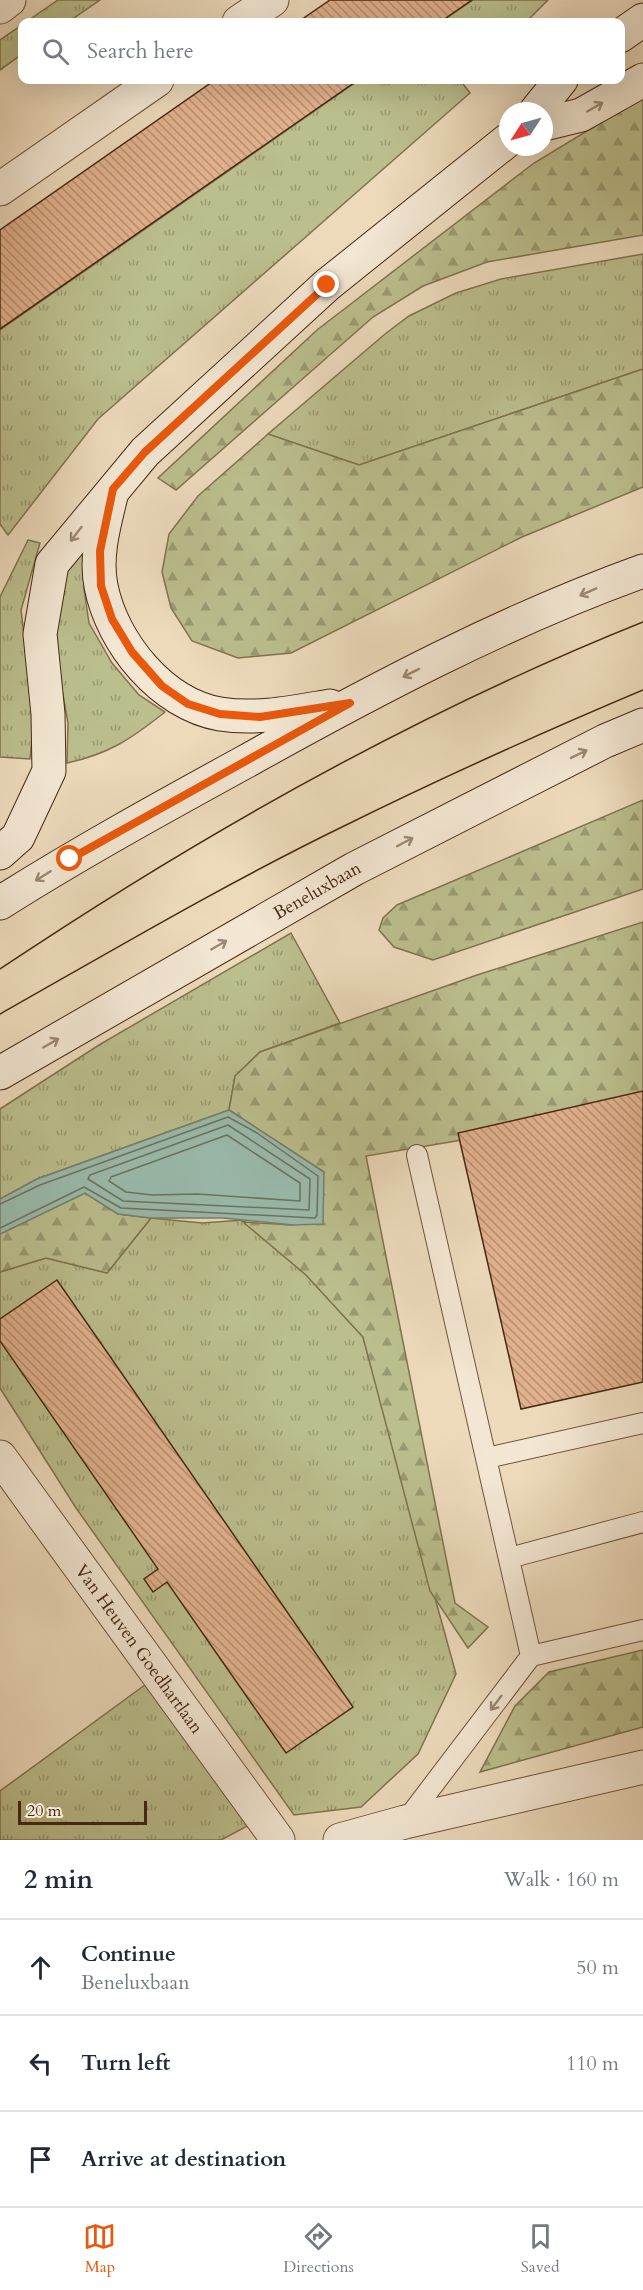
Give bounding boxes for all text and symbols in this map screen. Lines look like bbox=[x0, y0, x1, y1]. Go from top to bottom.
search box bbox=[18, 18, 625, 84]
icon: search bbox=[39, 35, 72, 68]
text: Search here bbox=[87, 36, 194, 66]
one-way arrow bbox=[586, 101, 604, 112]
north arrow bbox=[499, 102, 553, 156]
route end bbox=[313, 271, 339, 297]
one-way arrow bbox=[70, 525, 82, 541]
one-way arrow bbox=[580, 587, 598, 598]
one-way arrow bbox=[402, 667, 420, 679]
one-way arrow bbox=[570, 747, 588, 759]
one-way arrow bbox=[396, 836, 413, 848]
route start bbox=[56, 845, 82, 871]
street label: Beneluxbaan bbox=[269, 855, 366, 926]
one-way arrow bbox=[34, 870, 51, 883]
one-way arrow bbox=[210, 939, 227, 951]
one-way arrow bbox=[42, 1037, 59, 1049]
street label: Van Heuven Goedhartlaan bbox=[69, 1559, 209, 1739]
one-way arrow bbox=[489, 1694, 502, 1710]
scale bar bbox=[18, 1798, 147, 1826]
text: 20 m bbox=[27, 1800, 61, 1822]
text: 2 min bbox=[24, 1862, 93, 1897]
text: Walk · 160 m bbox=[504, 1866, 619, 1893]
text: Continue bbox=[81, 1939, 176, 1969]
icon: ahead bbox=[24, 1951, 57, 1984]
text: 50 m bbox=[576, 1954, 619, 1981]
text: Beneluxbaan bbox=[81, 1969, 190, 1996]
icon: left bbox=[24, 2047, 57, 2080]
text: Turn left bbox=[81, 2048, 170, 2078]
text: 110 m bbox=[566, 2050, 619, 2077]
icon: arrive bbox=[24, 2143, 57, 2176]
text: Arrive at destination bbox=[81, 2144, 286, 2174]
tab: Map bbox=[83, 2220, 116, 2278]
tab: Directions bbox=[283, 2220, 354, 2278]
tab: Saved bbox=[521, 2220, 560, 2278]

